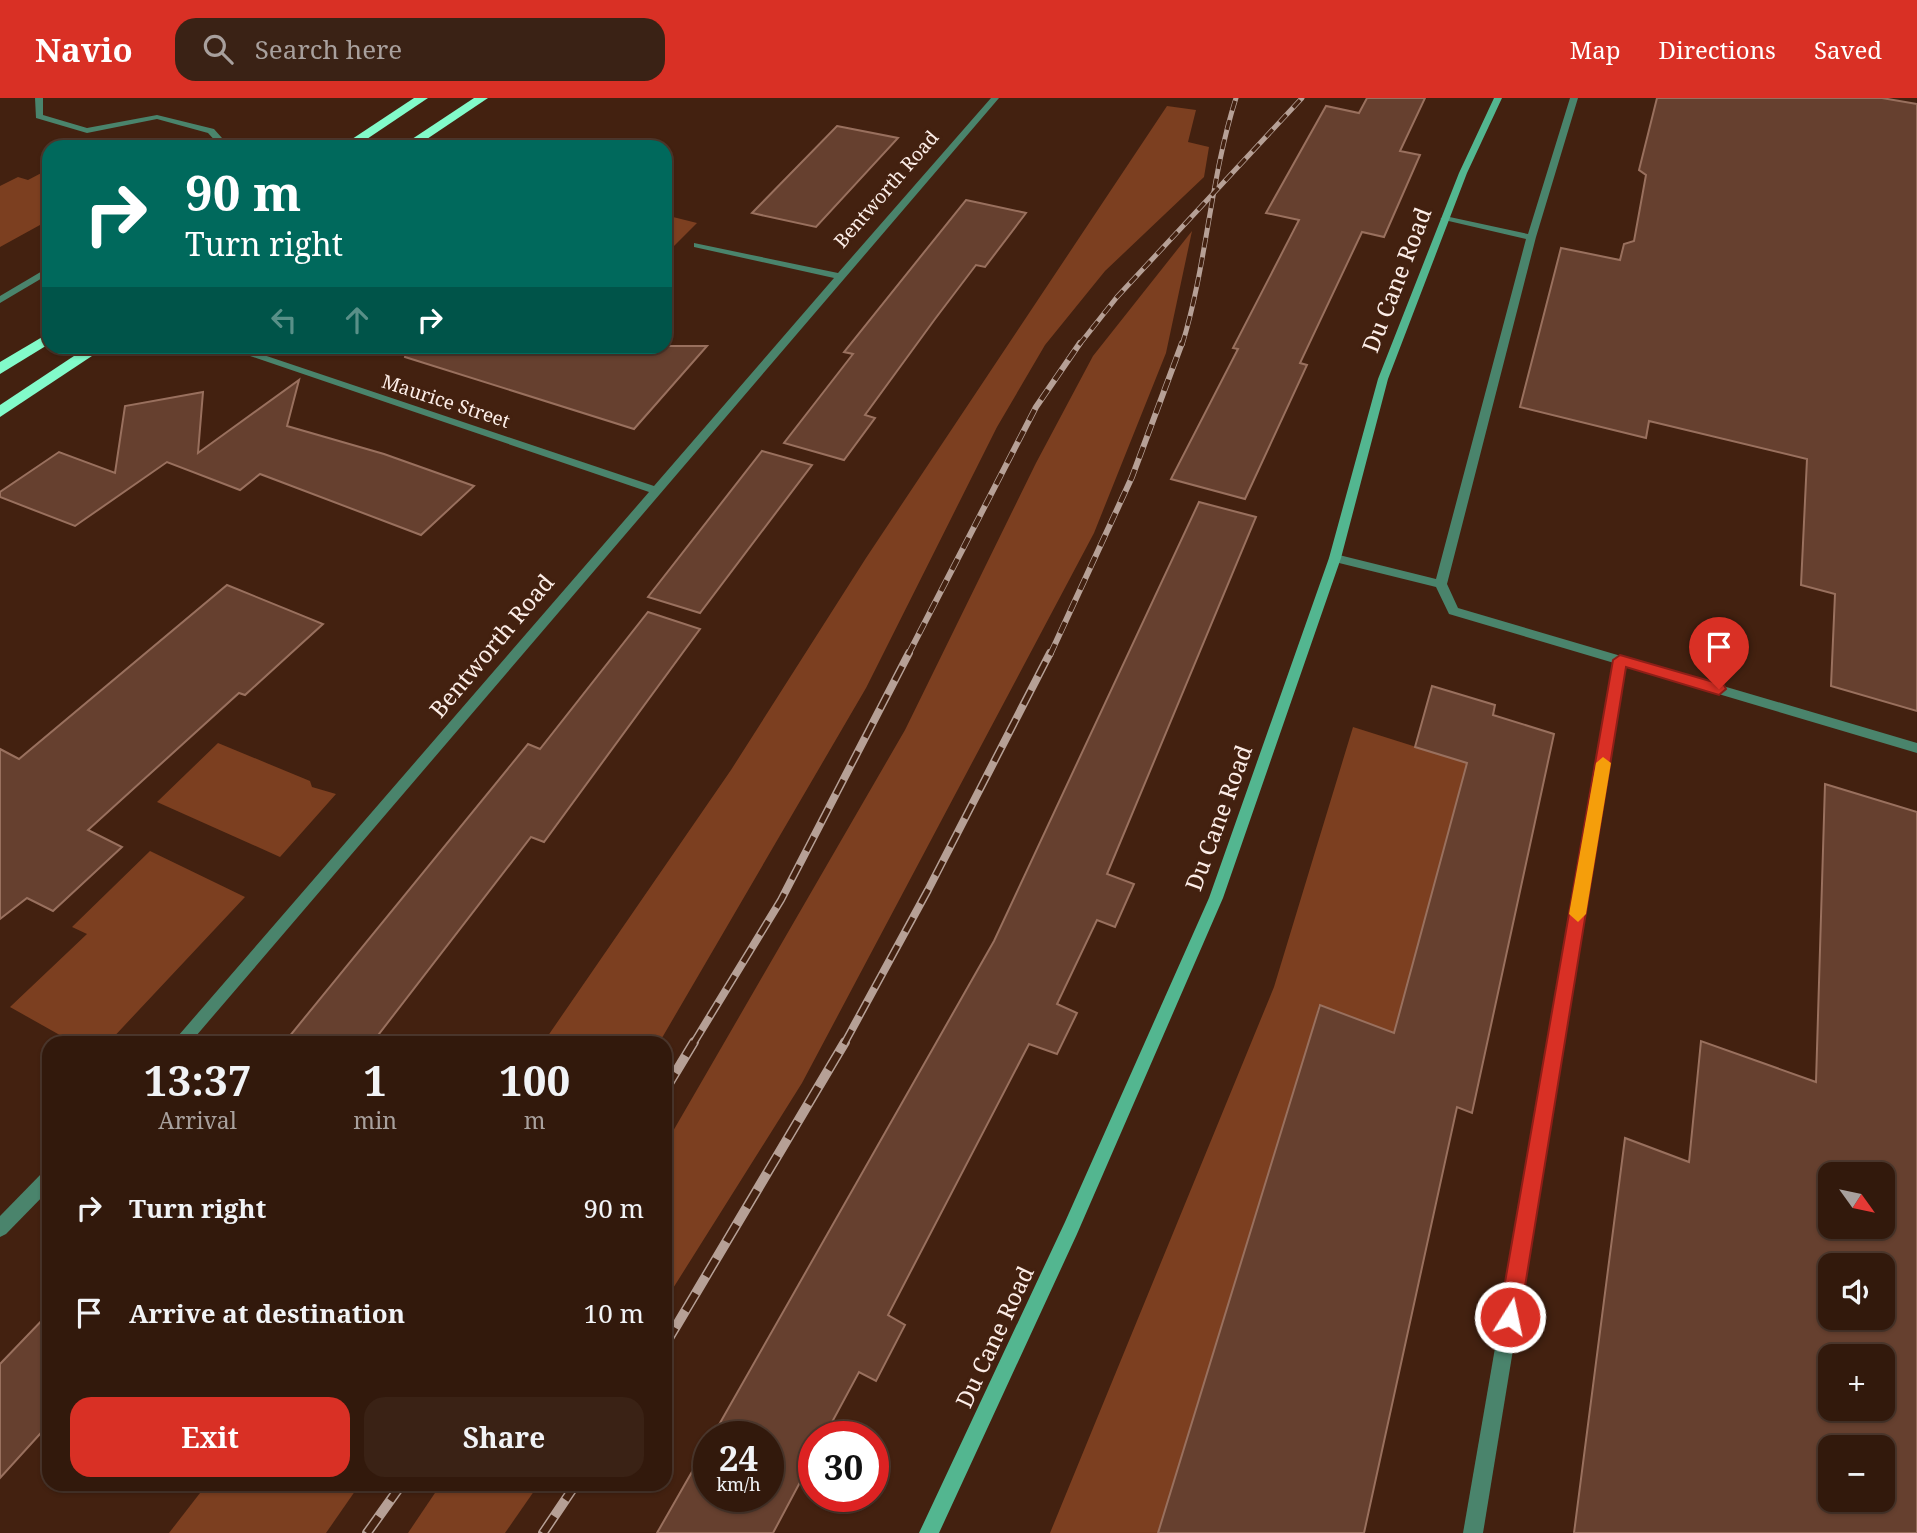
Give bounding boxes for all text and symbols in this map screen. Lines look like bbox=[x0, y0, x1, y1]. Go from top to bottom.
search box bbox=[175, 18, 665, 81]
text: Navio bbox=[35, 27, 133, 72]
icon: search bbox=[199, 30, 237, 68]
text: Search here bbox=[255, 31, 402, 67]
text: Map bbox=[1570, 33, 1621, 66]
text: Directions bbox=[1659, 33, 1776, 66]
text: Saved bbox=[1814, 33, 1882, 66]
street label: Bentworth Road bbox=[828, 125, 944, 253]
text: 90 m bbox=[185, 159, 301, 225]
icon: right bbox=[70, 168, 161, 259]
street label: Du Cane Road bbox=[1354, 203, 1438, 357]
text: Turn right bbox=[185, 222, 343, 265]
icon: left bbox=[265, 301, 303, 339]
icon: ahead bbox=[338, 301, 376, 339]
icon: right bbox=[411, 301, 449, 339]
street label: Maurice Street bbox=[379, 368, 514, 434]
street label: Bentworth Road bbox=[422, 567, 561, 724]
pin bbox=[1689, 617, 1749, 689]
icon: arrive bbox=[1700, 628, 1738, 666]
street label: Du Cane Road bbox=[1177, 740, 1259, 895]
text: 13:37 bbox=[144, 1051, 251, 1108]
text: 1 bbox=[363, 1051, 387, 1108]
text: 100 bbox=[499, 1051, 570, 1108]
text: Arrival bbox=[158, 1104, 237, 1136]
text: min bbox=[353, 1104, 397, 1136]
text: m bbox=[524, 1104, 545, 1136]
north arrow bbox=[1818, 1162, 1895, 1239]
map controls bbox=[1818, 1162, 1895, 1512]
icon: right bbox=[70, 1189, 108, 1227]
text: Turn right bbox=[129, 1190, 266, 1226]
text: 90 m bbox=[584, 1190, 644, 1226]
button: sound bbox=[1818, 1253, 1895, 1330]
street label: Du Cane Road bbox=[947, 1261, 1041, 1413]
position arrow bbox=[1473, 1280, 1547, 1354]
icon: arrive bbox=[70, 1294, 108, 1332]
text: Arrive at destination bbox=[129, 1295, 405, 1331]
text: 10 m bbox=[584, 1295, 644, 1331]
button: + bbox=[1818, 1344, 1895, 1421]
button: Exit bbox=[70, 1397, 350, 1477]
button: Share bbox=[364, 1397, 644, 1477]
speed limit sign: 30 bbox=[798, 1421, 889, 1512]
text: 24 bbox=[719, 1434, 758, 1481]
button: − bbox=[1818, 1435, 1895, 1512]
text: km/h bbox=[716, 1472, 761, 1496]

